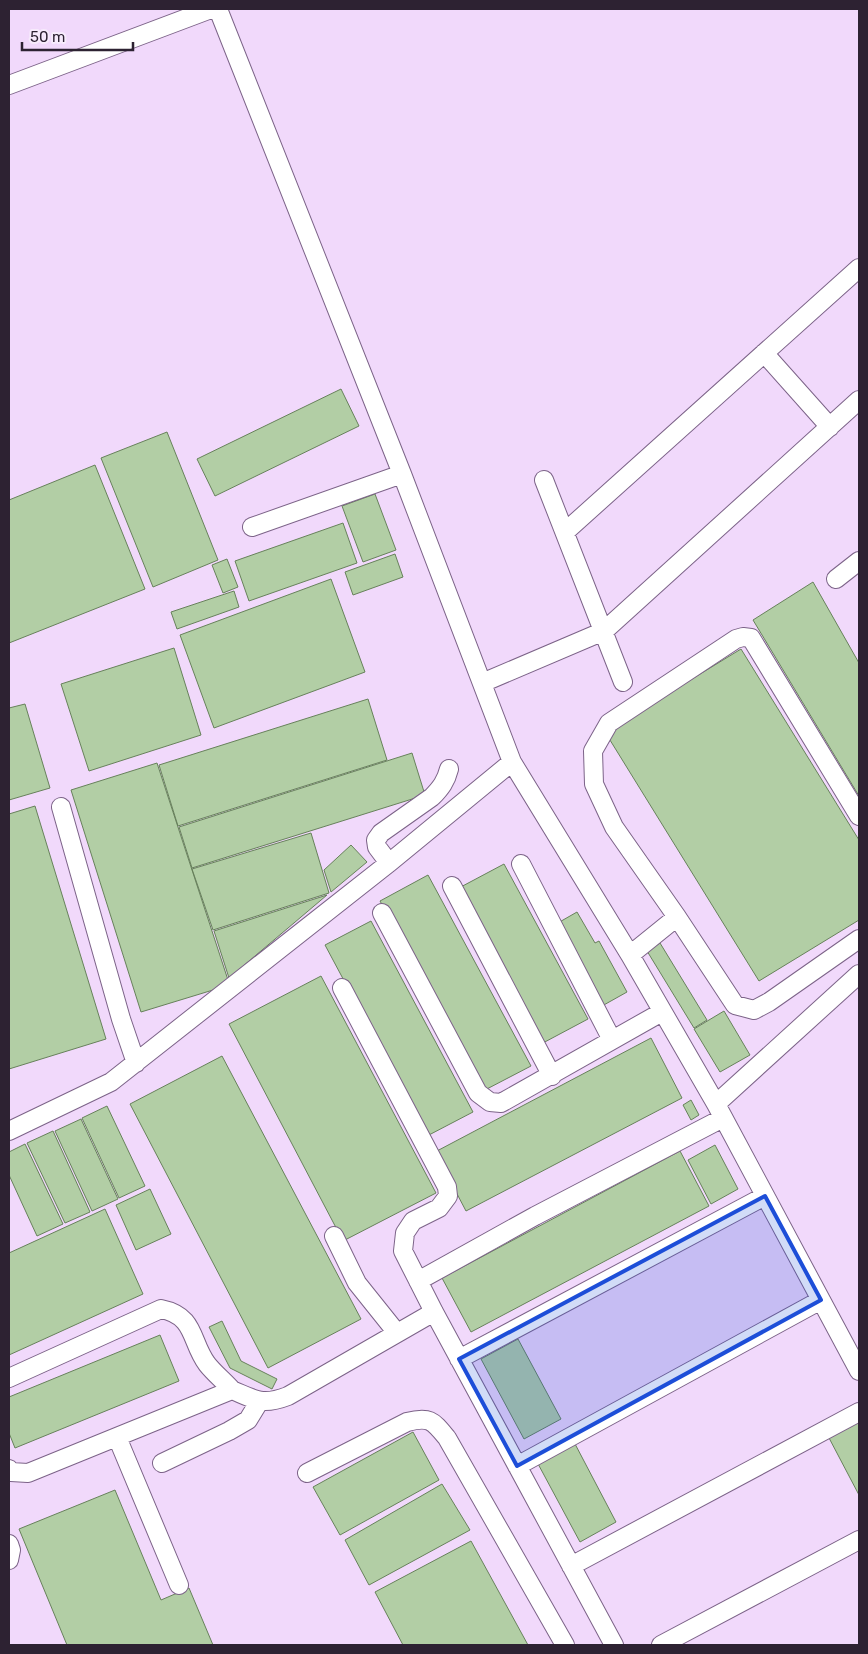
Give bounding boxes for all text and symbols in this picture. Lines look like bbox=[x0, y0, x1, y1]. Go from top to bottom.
scale bar bbox=[22, 20, 134, 52]
text: 50 m bbox=[30, 28, 65, 46]

